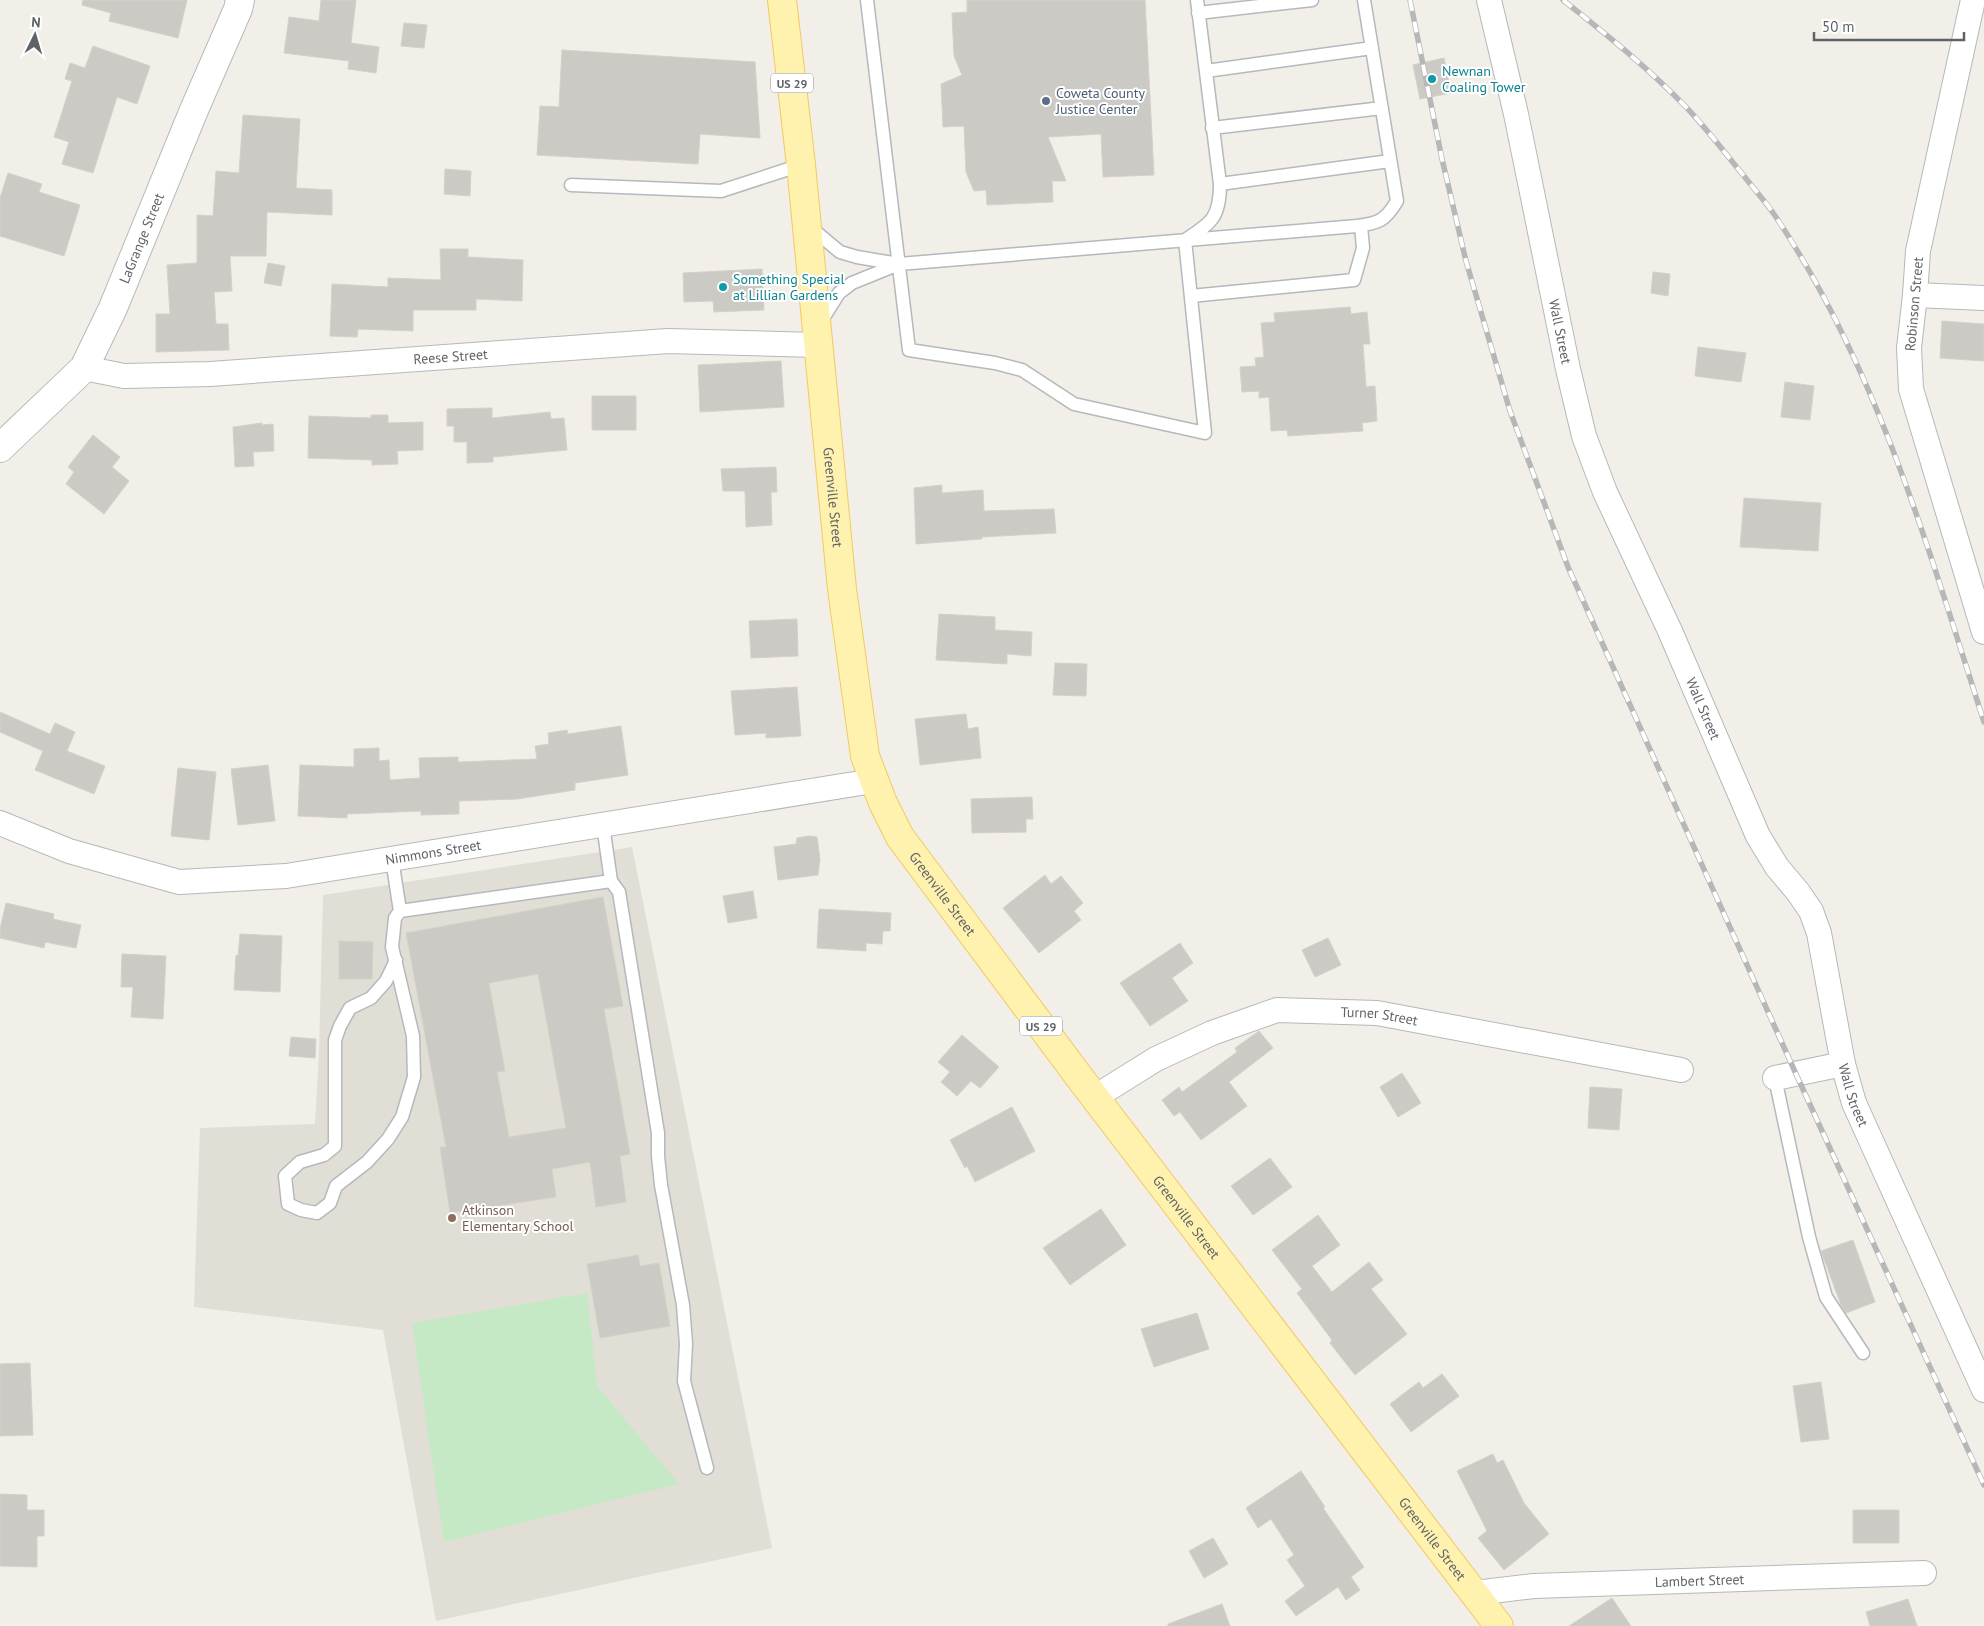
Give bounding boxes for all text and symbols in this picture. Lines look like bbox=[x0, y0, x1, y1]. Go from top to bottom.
north arrow bbox=[10, 10, 60, 60]
scale bar bbox=[1814, 10, 1964, 42]
text: N bbox=[31, 13, 42, 31]
text: 50 m bbox=[1822, 17, 1855, 36]
place label: Newnan Coaling Tower bbox=[1442, 62, 1526, 96]
marker: Newnan Coaling Tower bbox=[1426, 73, 1438, 85]
road number: US 29 bbox=[771, 74, 813, 92]
place label: Coweta County Justice Center bbox=[1055, 84, 1145, 118]
marker: Coweta County Justice Center bbox=[1040, 95, 1052, 107]
street label: LaGrange Street bbox=[115, 190, 168, 286]
street label: Robinson Street bbox=[1901, 256, 1927, 352]
place label: Something Special at Lillian Gardens bbox=[733, 270, 845, 304]
marker: Something Special at Lillian Gardens bbox=[717, 281, 729, 293]
street label: Wall Street bbox=[1545, 297, 1576, 366]
street label: Reese Street bbox=[413, 345, 489, 368]
street label: Greenville Street bbox=[819, 446, 847, 548]
street label: Wall Street bbox=[1682, 675, 1725, 743]
street label: Nimmons Street bbox=[384, 836, 483, 869]
street label: Greenville Street bbox=[905, 848, 980, 940]
street label: Turner Street bbox=[1340, 1003, 1419, 1029]
road number: US 29 bbox=[1020, 1016, 1062, 1036]
street label: Wall Street bbox=[1834, 1061, 1873, 1130]
street label: Greenville Street bbox=[1149, 1172, 1224, 1263]
place label: Atkinson Elementary School bbox=[462, 1201, 574, 1235]
marker: Atkinson Elementary School bbox=[446, 1212, 458, 1224]
street label: Greenville Street bbox=[1395, 1494, 1470, 1585]
street label: Lambert Street bbox=[1654, 1570, 1745, 1591]

